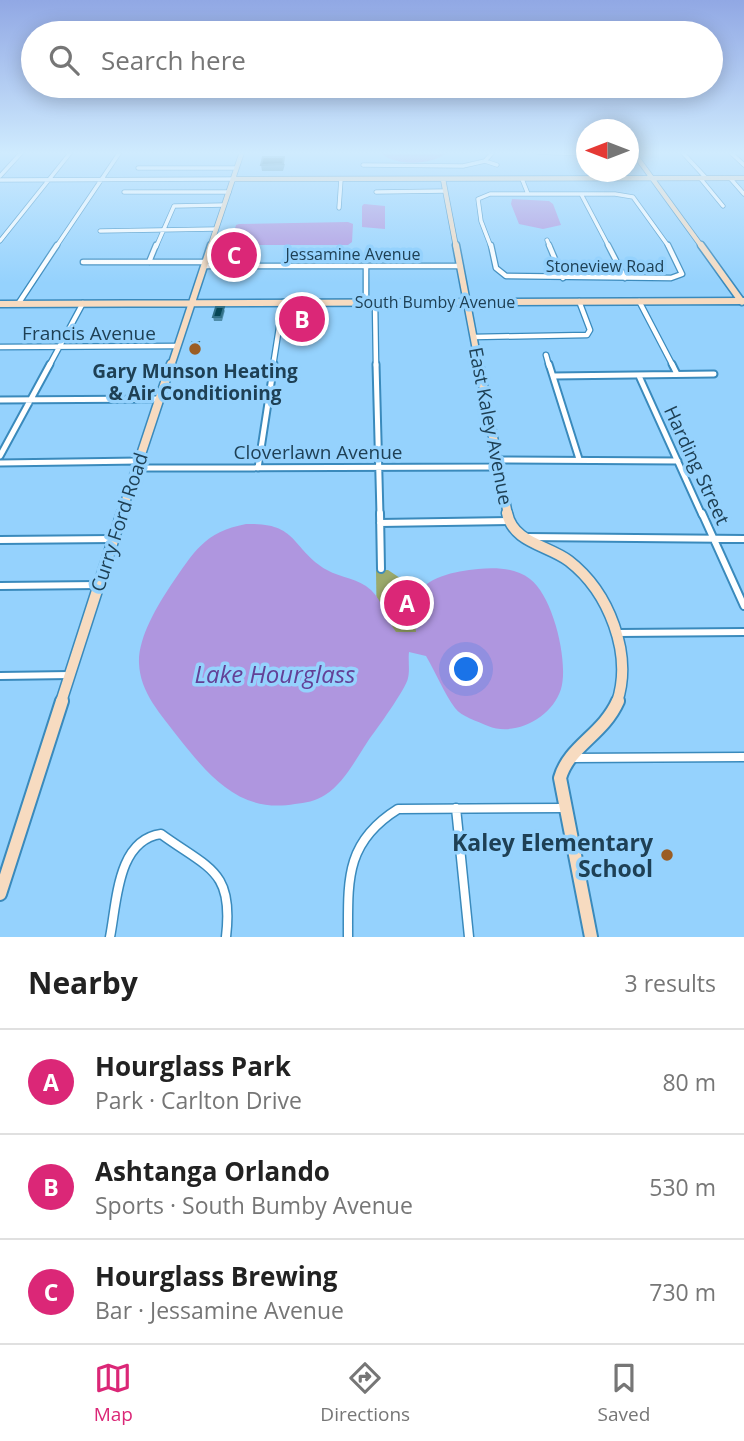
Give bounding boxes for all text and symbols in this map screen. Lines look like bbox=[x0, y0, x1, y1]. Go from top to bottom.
search box bbox=[21, 21, 723, 98]
icon: search bbox=[45, 41, 83, 79]
text: Search here bbox=[101, 42, 246, 78]
north arrow bbox=[576, 119, 639, 182]
pin: C bbox=[211, 229, 257, 281]
street label: Jessamine Avenue bbox=[284, 243, 420, 265]
street label: Stoneview Road bbox=[546, 255, 664, 277]
street label: South Bumby Avenue bbox=[355, 291, 515, 313]
pin: B bbox=[279, 293, 325, 345]
street label: Francis Avenue bbox=[22, 320, 156, 346]
marker: Gary Munson Heating & Air Conditioning bbox=[187, 341, 203, 357]
street label: East Kaley Avenue bbox=[463, 345, 519, 507]
place label: Gary Munson Heating & Air Conditioning bbox=[92, 358, 298, 406]
street label: Harding Street bbox=[658, 401, 736, 529]
street label: Cloverlawn Avenue bbox=[234, 439, 402, 465]
street label: Curry Ford Road bbox=[84, 449, 154, 595]
pin: A bbox=[384, 577, 430, 629]
your location bbox=[449, 652, 483, 686]
water label: Lake Hourglass bbox=[195, 657, 355, 690]
place label: Kaley Elementary School bbox=[452, 826, 654, 884]
marker: Kaley Elementary School bbox=[659, 847, 675, 863]
text: Nearby bbox=[28, 962, 138, 1003]
text: 3 results bbox=[625, 967, 716, 999]
text: Hourglass Park bbox=[95, 1048, 291, 1084]
text: A bbox=[43, 1066, 59, 1098]
text: 80 m bbox=[662, 1066, 716, 1098]
text: Park · Carlton Drive bbox=[95, 1084, 302, 1116]
text: Ashtanga Orlando bbox=[95, 1153, 330, 1189]
text: B bbox=[43, 1171, 59, 1203]
text: 530 m bbox=[649, 1171, 716, 1203]
text: Sports · South Bumby Avenue bbox=[95, 1189, 413, 1221]
text: Hourglass Brewing bbox=[95, 1258, 337, 1294]
text: C bbox=[44, 1276, 58, 1308]
text: 730 m bbox=[649, 1276, 716, 1308]
text: Bar · Jessamine Avenue bbox=[95, 1294, 344, 1326]
tab: Map bbox=[94, 1359, 133, 1427]
tab: Directions bbox=[320, 1359, 410, 1427]
tab: Saved bbox=[598, 1359, 650, 1427]

